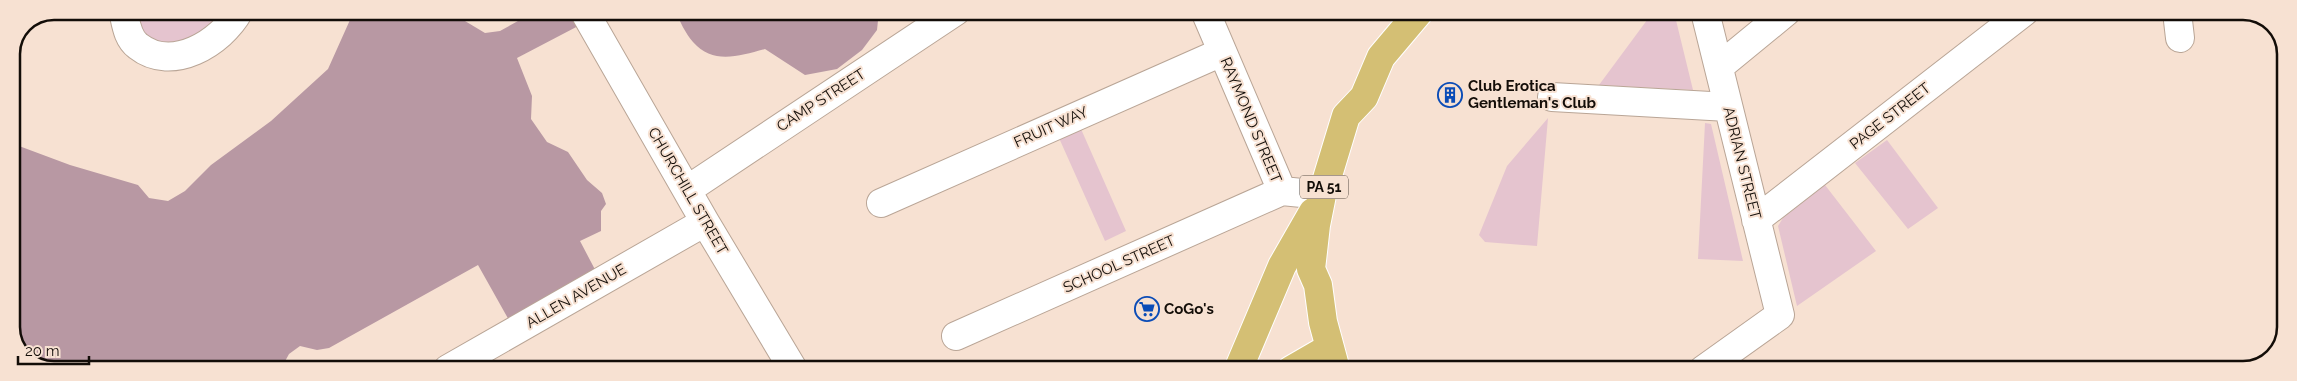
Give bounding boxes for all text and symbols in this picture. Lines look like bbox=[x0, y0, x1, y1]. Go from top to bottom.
street label: RAYMOND STREET bbox=[1216, 55, 1286, 185]
street label: CAMP STREET bbox=[773, 65, 869, 135]
place label: Club Erotica Gentleman's Club bbox=[1468, 77, 1597, 112]
street label: PAGE STREET bbox=[1846, 79, 1934, 153]
building icon: Club Erotica Gentleman's Club bbox=[1437, 82, 1463, 108]
street label: FRUIT WAY bbox=[1011, 103, 1091, 151]
street label: ADRIAN STREET bbox=[1719, 105, 1765, 221]
street label: CHURCHILL STREET bbox=[644, 124, 732, 258]
road number: PA 51 bbox=[1300, 176, 1348, 198]
street label: SCHOOL STREET bbox=[1060, 231, 1178, 297]
street label: ALLEN AVENUE bbox=[523, 260, 629, 332]
supermarket icon: CoGo's bbox=[1134, 296, 1160, 322]
place label: CoGo's bbox=[1164, 300, 1214, 318]
scale bar bbox=[18, 334, 89, 366]
text: 20 m bbox=[25, 342, 60, 360]

